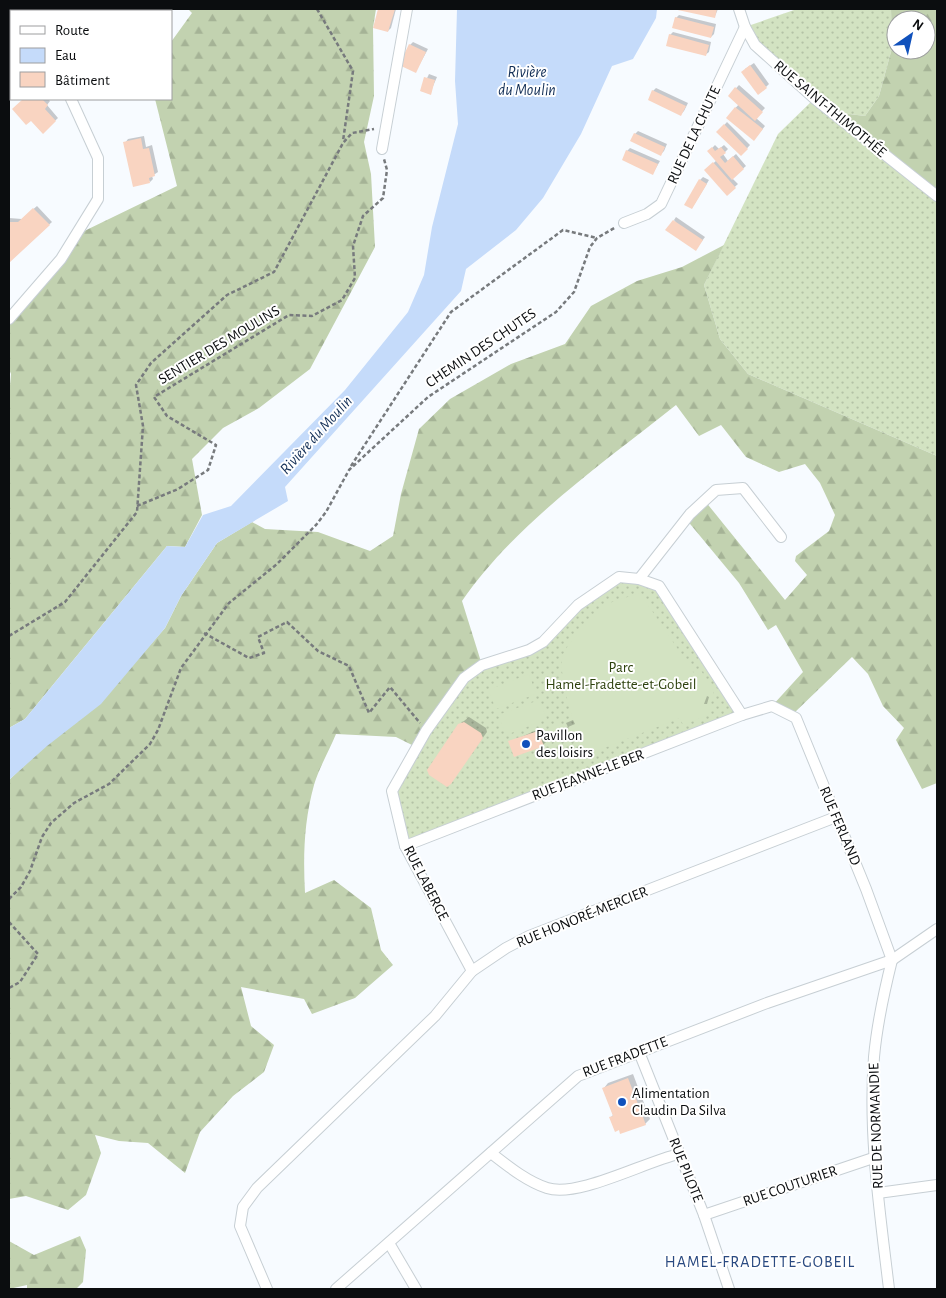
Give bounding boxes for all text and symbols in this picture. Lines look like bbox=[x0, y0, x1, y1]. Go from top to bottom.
legend bbox=[10, 10, 172, 100]
north arrow bbox=[886, 10, 936, 60]
text: N bbox=[910, 17, 926, 34]
text: Route bbox=[55, 23, 89, 38]
text: Eau bbox=[55, 48, 77, 63]
street label: RUE SAINT-THIMOTHÉE bbox=[771, 56, 890, 160]
water label: Rivière du Moulin bbox=[498, 64, 556, 98]
text: Bâtiment bbox=[55, 73, 110, 88]
street label: RUE DE LA CHUTE bbox=[665, 84, 723, 186]
street label: SENTIER DES MOULINS bbox=[156, 303, 282, 387]
street label: CHEMIN DES CHUTES bbox=[423, 306, 539, 390]
water label: Rivière du Moulin bbox=[277, 393, 355, 477]
park label: Parc Hamel-Fradette-et-Gobeil bbox=[546, 660, 696, 692]
place label: Pavillon des loisirs bbox=[536, 728, 593, 760]
marker: Pavillon des loisirs bbox=[520, 738, 532, 750]
street label: RUE JEANNE-LE BER bbox=[530, 747, 646, 803]
street label: RUE FERLAND bbox=[817, 784, 863, 868]
street label: RUE LABERGE bbox=[401, 843, 451, 923]
street label: RUE HONORÉ-MERCIER bbox=[514, 882, 650, 950]
street label: RUE FRADETTE bbox=[581, 1034, 669, 1080]
street label: RUE DE NORMANDIE bbox=[866, 1063, 886, 1189]
place label: Alimentation Claudin Da Silva bbox=[632, 1086, 726, 1118]
marker: Alimentation Claudin Da Silva bbox=[616, 1096, 628, 1108]
street label: RUE PILOTE bbox=[666, 1136, 706, 1204]
street label: RUE COUTURIER bbox=[741, 1163, 839, 1209]
district label: HAMEL-FRADETTE-GOBEIL bbox=[665, 1254, 855, 1270]

